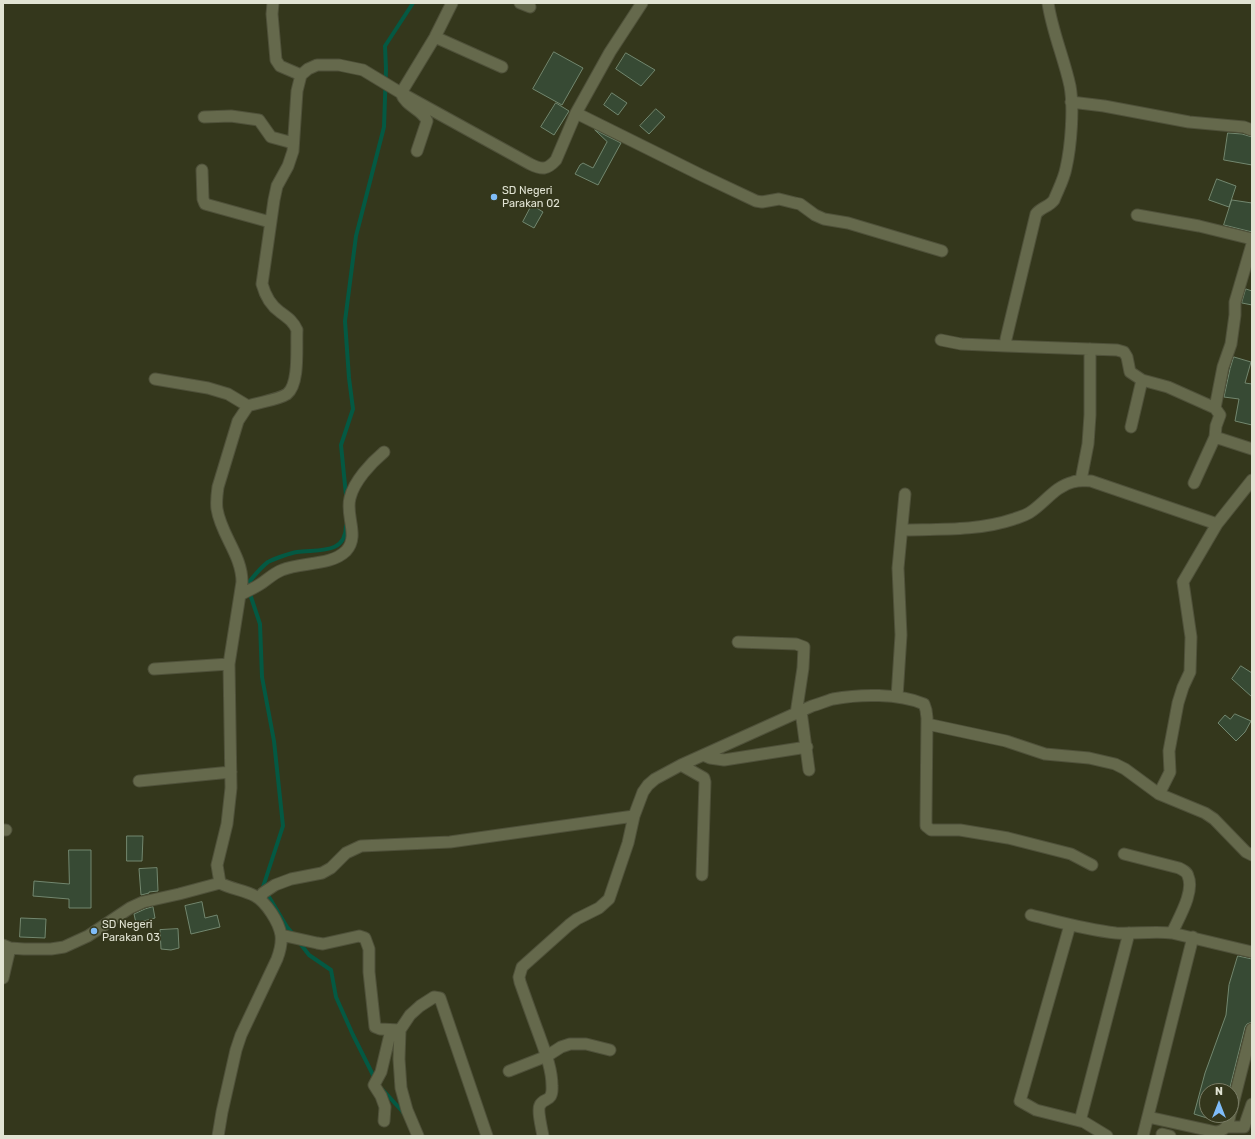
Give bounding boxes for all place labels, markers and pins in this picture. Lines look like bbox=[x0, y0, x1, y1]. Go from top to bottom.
place label: SD Negeri Parakan 02 bbox=[502, 184, 560, 210]
marker: SD Negeri Parakan 02 bbox=[489, 192, 499, 202]
place label: SD Negeri Parakan 03 bbox=[102, 918, 160, 944]
marker: SD Negeri Parakan 03 bbox=[89, 926, 99, 936]

